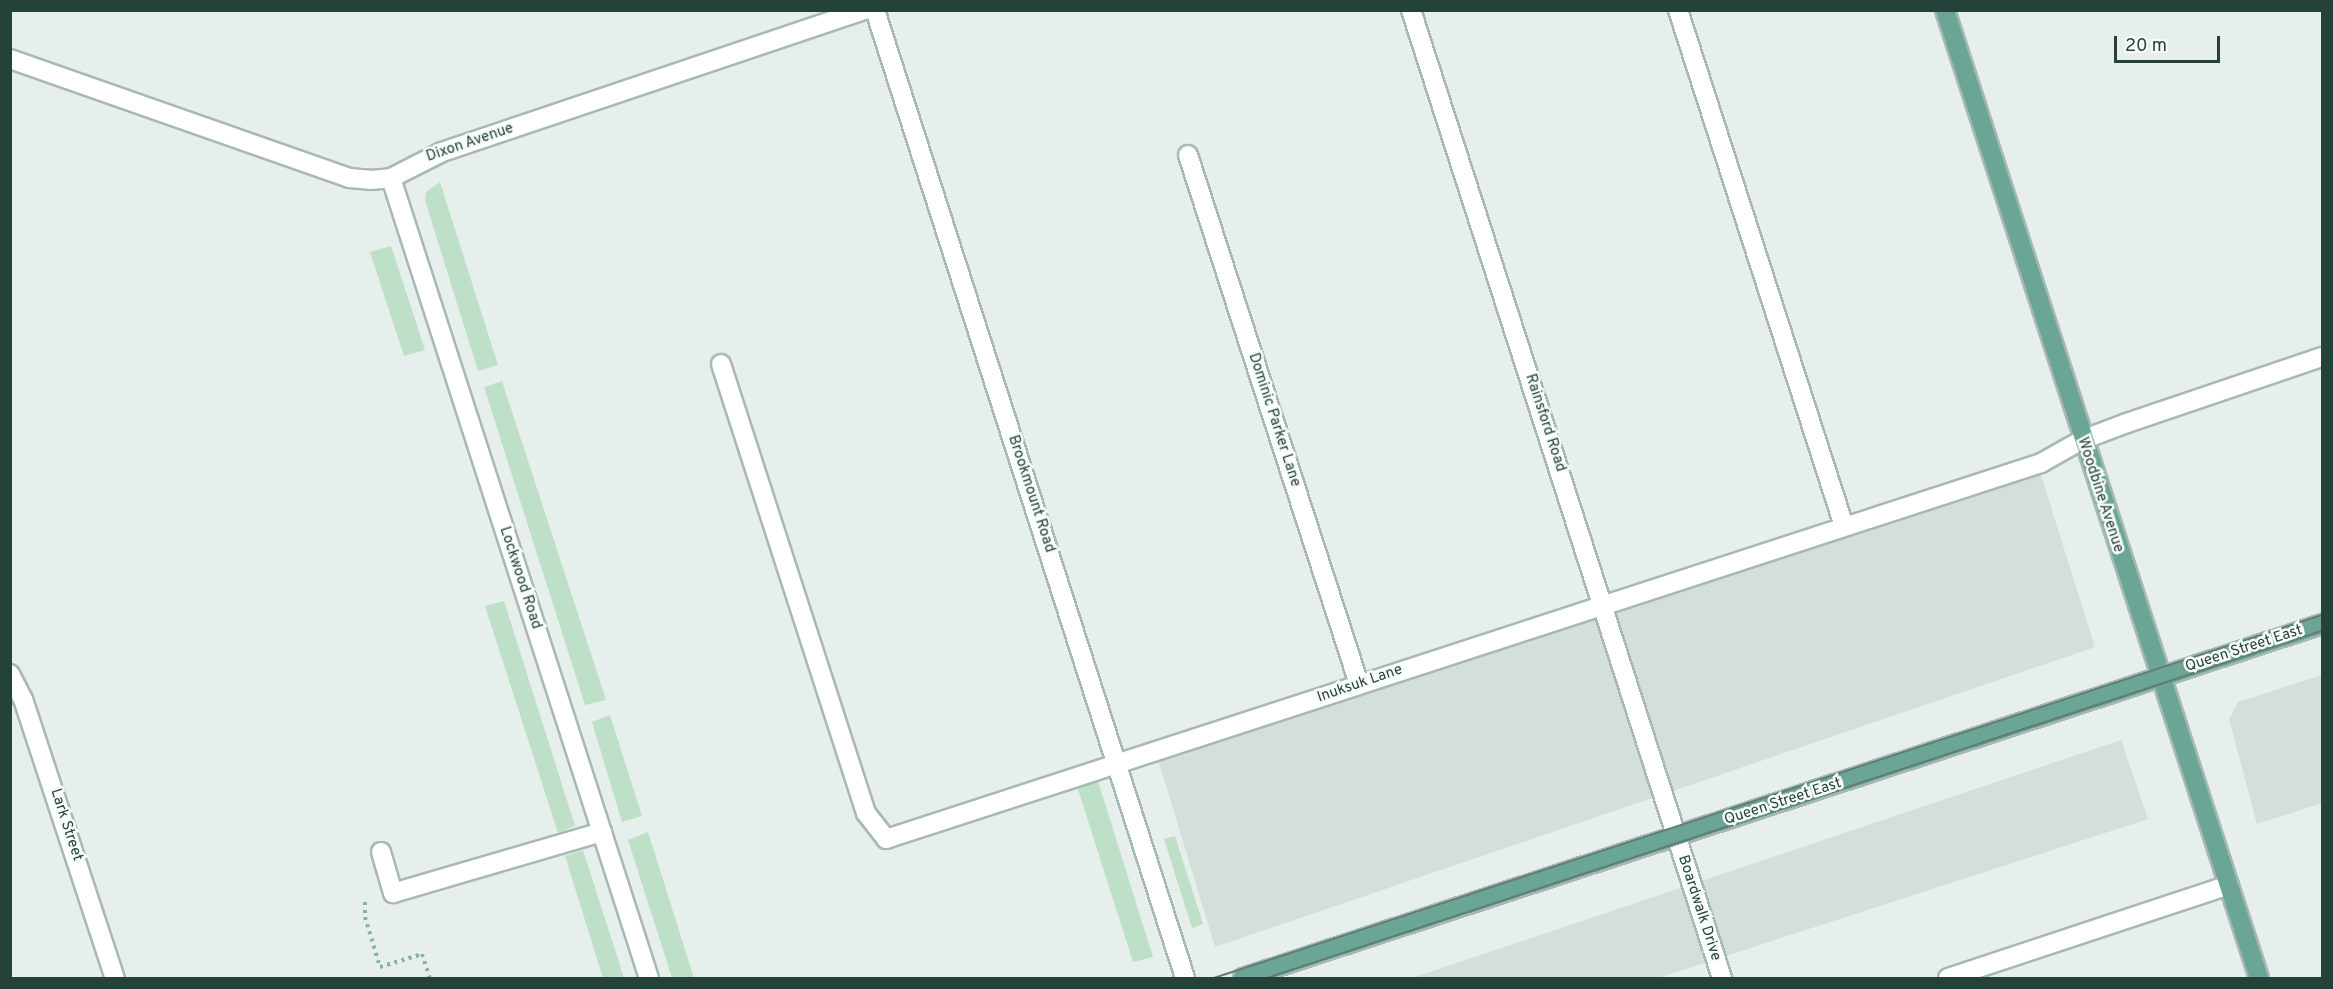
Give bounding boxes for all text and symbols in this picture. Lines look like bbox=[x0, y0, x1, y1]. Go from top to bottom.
scale bar bbox=[2117, 24, 2224, 62]
text: 20 m bbox=[2125, 35, 2167, 58]
street label: Dixon Avenue bbox=[424, 120, 516, 166]
street label: Dominic Parker Lane bbox=[1244, 351, 1304, 489]
street label: Rainsford Road bbox=[1521, 372, 1569, 474]
street label: Brookmount Road bbox=[1004, 433, 1058, 555]
street label: Woodbine Avenue bbox=[2073, 435, 2127, 555]
street label: Lockwood Road bbox=[495, 524, 545, 632]
street label: Queen Street East bbox=[2183, 622, 2305, 676]
street label: Inuksuk Lane bbox=[1315, 661, 1405, 707]
street label: Queen Street East bbox=[1722, 775, 1844, 829]
street label: Lark Street bbox=[46, 787, 86, 863]
street label: Boardwalk Drive bbox=[1673, 853, 1725, 963]

